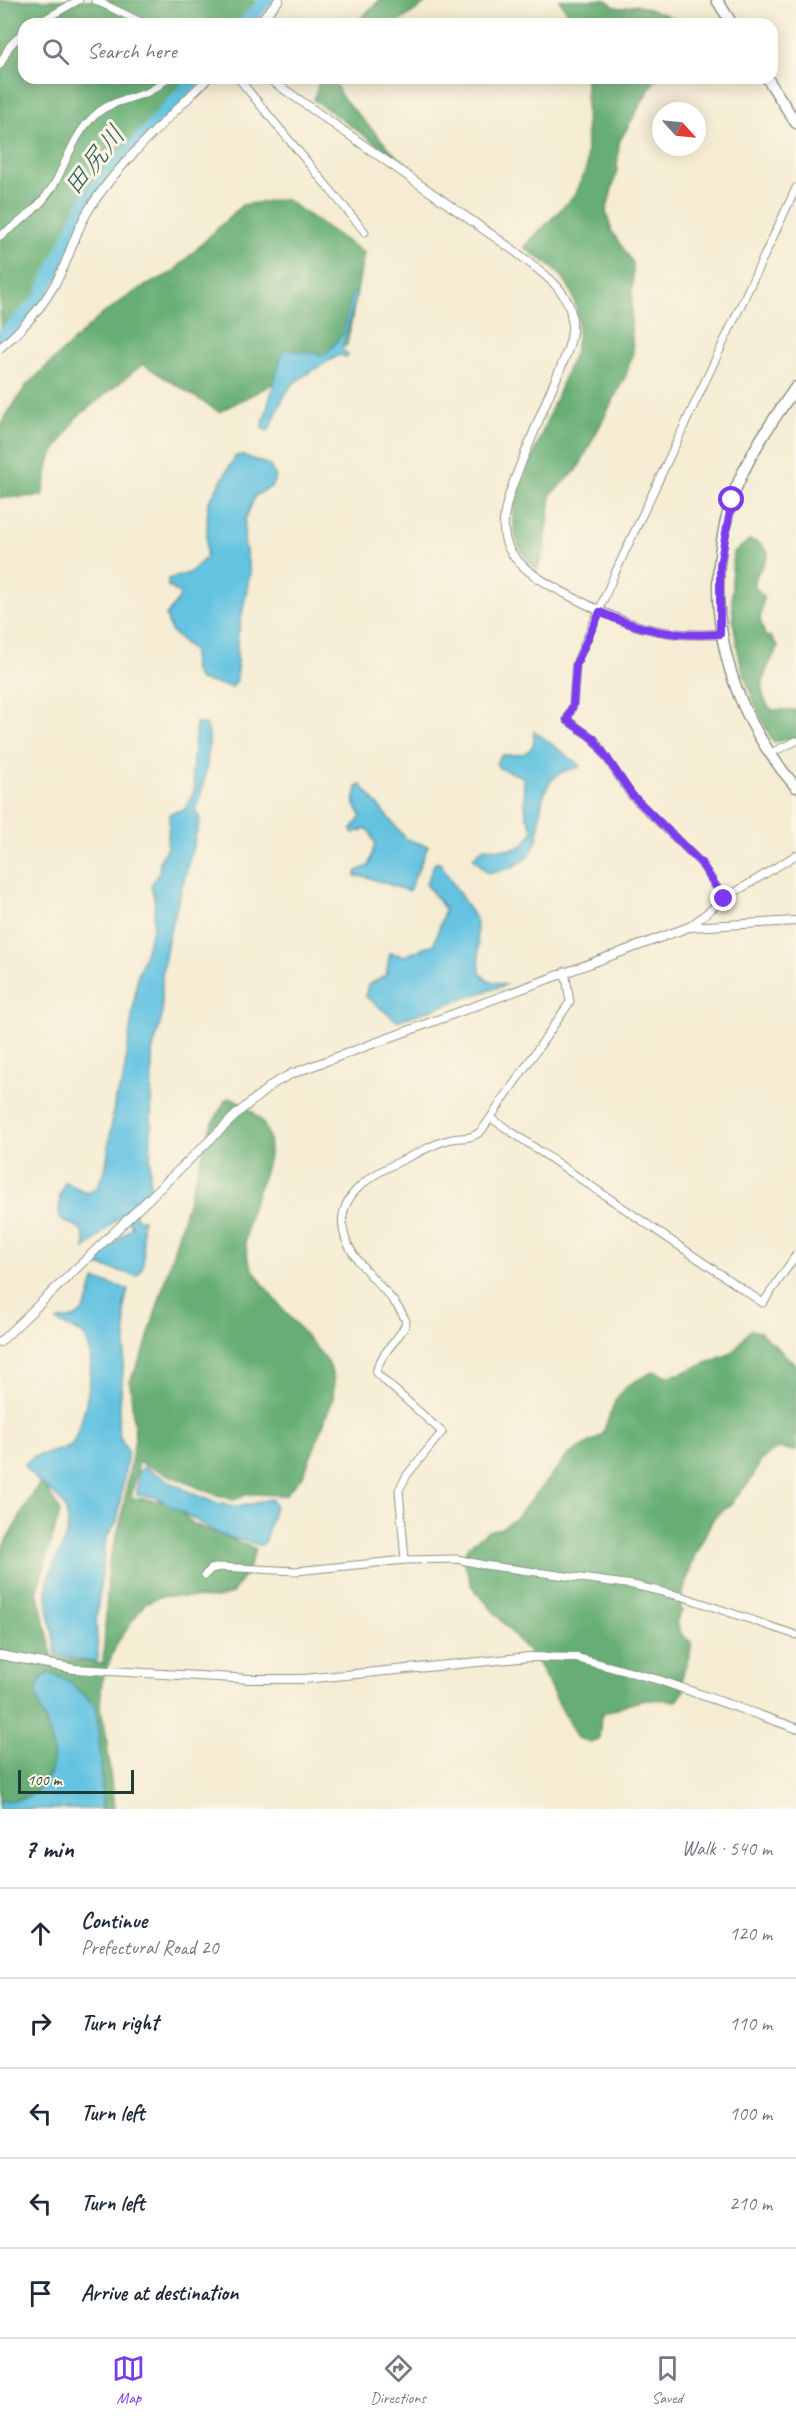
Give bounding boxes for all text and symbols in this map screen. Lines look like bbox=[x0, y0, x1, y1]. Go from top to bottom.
search box bbox=[18, 18, 778, 84]
icon: search bbox=[39, 35, 72, 68]
text: Search here bbox=[87, 37, 177, 65]
north arrow bbox=[652, 102, 706, 156]
water label: 田尻川 bbox=[55, 118, 133, 202]
route start bbox=[718, 486, 744, 512]
route end bbox=[710, 885, 736, 911]
scale bar bbox=[18, 1767, 134, 1794]
text: 100 m bbox=[27, 1770, 61, 1790]
text: 7 min bbox=[24, 1832, 74, 1865]
text: Walk · 540 m bbox=[682, 1836, 772, 1861]
text: Continue bbox=[81, 1907, 147, 1935]
icon: ahead bbox=[24, 1917, 57, 1950]
text: 120 m bbox=[729, 1921, 772, 1946]
text: Prefectural Road 20 bbox=[81, 1935, 218, 1960]
icon: right bbox=[24, 2007, 57, 2040]
text: Turn right bbox=[81, 2009, 158, 2037]
text: 110 m bbox=[729, 2011, 772, 2036]
icon: left bbox=[24, 2097, 57, 2130]
text: Turn left bbox=[81, 2099, 145, 2127]
text: 100 m bbox=[729, 2101, 772, 2126]
icon: left bbox=[24, 2187, 57, 2220]
text: Turn left bbox=[81, 2189, 145, 2217]
text: 210 m bbox=[729, 2191, 772, 2216]
icon: arrive bbox=[24, 2277, 57, 2310]
text: Arrive at destination bbox=[81, 2279, 238, 2307]
tab: Map bbox=[112, 2352, 145, 2408]
tab: Directions bbox=[370, 2352, 426, 2408]
tab: Saved bbox=[651, 2352, 684, 2408]

